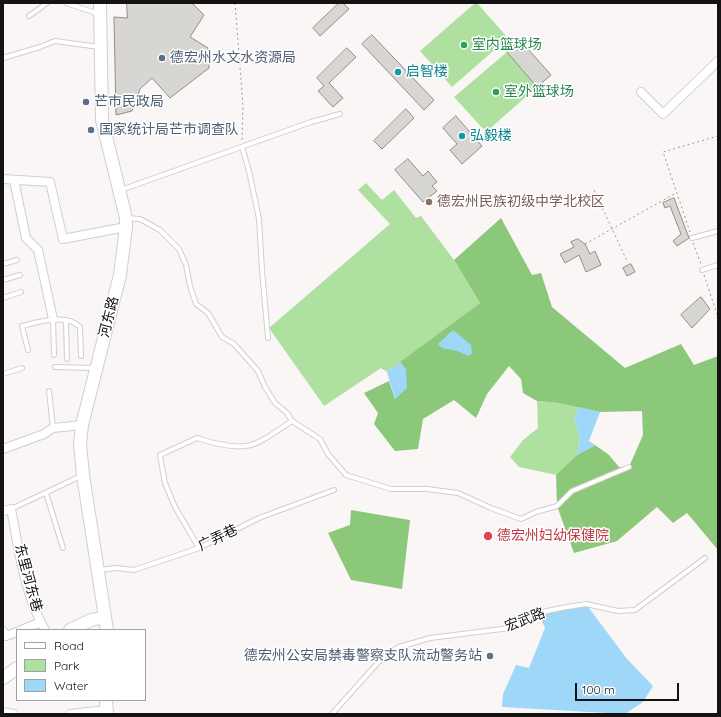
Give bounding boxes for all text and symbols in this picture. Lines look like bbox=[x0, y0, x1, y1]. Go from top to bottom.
place label: 室内篮球场 bbox=[472, 37, 542, 53]
marker: 室内篮球场 bbox=[459, 40, 469, 50]
place label: 德宏州水文水资源局 bbox=[170, 50, 296, 66]
marker: 德宏州水文水资源局 bbox=[157, 53, 167, 63]
place label: 启智楼 bbox=[406, 64, 448, 80]
marker: 启智楼 bbox=[393, 67, 403, 77]
place label: 室外篮球场 bbox=[504, 84, 574, 100]
marker: 室外篮球场 bbox=[491, 87, 501, 97]
place label: 芒市民政局 bbox=[94, 94, 164, 110]
marker: 芒市民政局 bbox=[81, 97, 91, 107]
place label: 国家统计局芒市调查队 bbox=[99, 122, 239, 138]
marker: 国家统计局芒市调查队 bbox=[86, 125, 96, 135]
place label: 弘毅楼 bbox=[470, 128, 512, 144]
marker: 弘毅楼 bbox=[457, 131, 467, 141]
place label: 德宏州民族初级中学北校区 bbox=[437, 194, 605, 210]
marker: 德宏州民族初级中学北校区 bbox=[424, 197, 434, 207]
street label: 河东路 bbox=[96, 295, 122, 339]
street label: 广弄巷 bbox=[195, 522, 241, 554]
place label: 德宏州妇幼保健院 bbox=[497, 528, 609, 544]
marker: 德宏州妇幼保健院 bbox=[482, 530, 494, 542]
street label: 东里河东巷 bbox=[11, 542, 45, 614]
street label: 宏武路 bbox=[502, 605, 548, 635]
legend bbox=[16, 629, 146, 701]
text: Road bbox=[54, 638, 84, 653]
place label: 德宏州公安局禁毒警察支队流动警务站 bbox=[244, 648, 482, 664]
marker: 德宏州公安局禁毒警察支队流动警务站 bbox=[485, 651, 495, 661]
text: Park bbox=[54, 658, 79, 673]
scale bar bbox=[577, 675, 681, 701]
text: Water bbox=[54, 678, 88, 693]
text: 100 m bbox=[582, 682, 615, 697]

